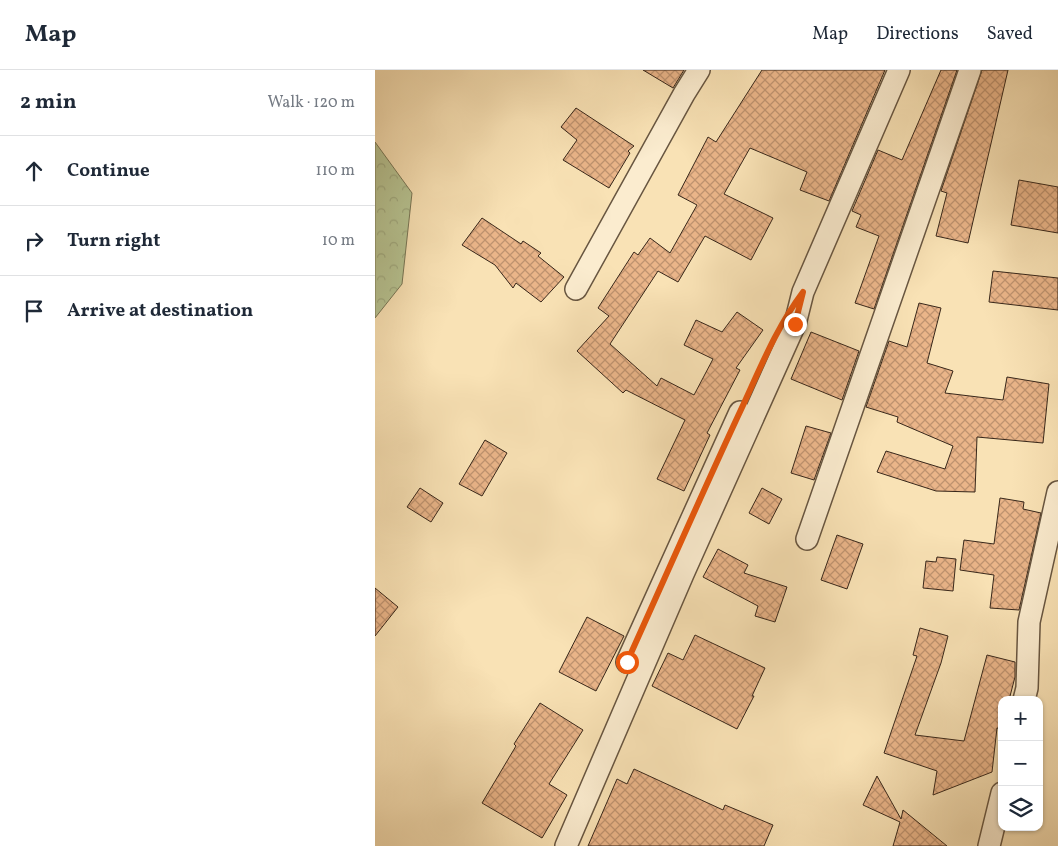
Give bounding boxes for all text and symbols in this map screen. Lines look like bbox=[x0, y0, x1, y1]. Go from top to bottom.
text: Map bbox=[25, 18, 76, 52]
text: Map bbox=[812, 22, 848, 47]
text: Directions bbox=[876, 22, 959, 47]
text: Saved bbox=[987, 22, 1033, 47]
text: 2 min bbox=[20, 88, 77, 117]
text: Walk · 120 m bbox=[267, 92, 355, 114]
icon: ahead bbox=[20, 157, 48, 185]
text: Continue bbox=[67, 158, 150, 184]
text: 110 m bbox=[316, 160, 355, 182]
icon: right bbox=[20, 227, 48, 255]
text: Turn right bbox=[67, 228, 160, 254]
text: 10 m bbox=[322, 230, 355, 252]
icon: arrive bbox=[20, 297, 48, 325]
text: Arrive at destination bbox=[67, 298, 253, 324]
route end bbox=[784, 313, 807, 336]
route start bbox=[616, 651, 639, 674]
map controls bbox=[998, 696, 1043, 831]
button: + bbox=[998, 696, 1043, 741]
button: − bbox=[998, 741, 1043, 786]
button: layers bbox=[998, 786, 1043, 831]

